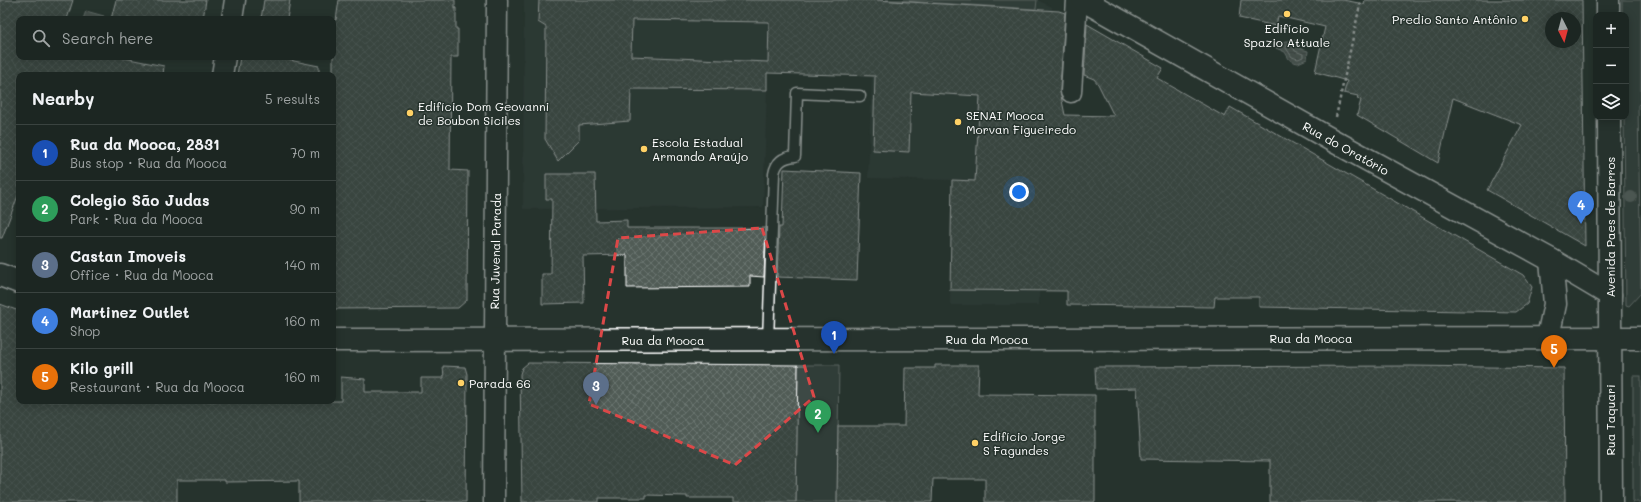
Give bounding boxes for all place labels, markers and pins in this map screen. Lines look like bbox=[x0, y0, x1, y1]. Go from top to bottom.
marker: Edifício Spazio Attuale bbox=[1282, 9, 1292, 19]
place label: Predio Santo Antônio bbox=[1392, 11, 1517, 27]
marker: Predio Santo Antônio bbox=[1520, 14, 1530, 24]
place label: Edifício Spazio Attuale bbox=[1244, 20, 1330, 50]
place label: Edifício Dom Geovanni de Boubon Siciles bbox=[418, 98, 549, 128]
place label: SENAI Mooca Morvan Figueiredo bbox=[966, 107, 1076, 137]
marker: Edifício Dom Geovanni de Boubon Siciles bbox=[405, 108, 415, 118]
marker: SENAI Mooca Morvan Figueiredo bbox=[953, 117, 963, 127]
place label: Escola Estadual Armando Araújo bbox=[652, 134, 748, 164]
marker: Escola Estadual Armando Araújo bbox=[639, 144, 649, 154]
pin: 4 bbox=[1568, 191, 1594, 224]
pin: 1 bbox=[821, 321, 847, 354]
pin: 5 bbox=[1541, 335, 1567, 368]
pin: 3 bbox=[583, 372, 609, 405]
place label: Parada 66 bbox=[469, 375, 531, 391]
marker: Parada 66 bbox=[456, 378, 466, 388]
pin: 2 bbox=[805, 400, 831, 433]
place label: Edifício Jorge S Fagundes bbox=[983, 428, 1065, 458]
marker: Edifício Jorge S Fagundes bbox=[970, 438, 980, 448]

